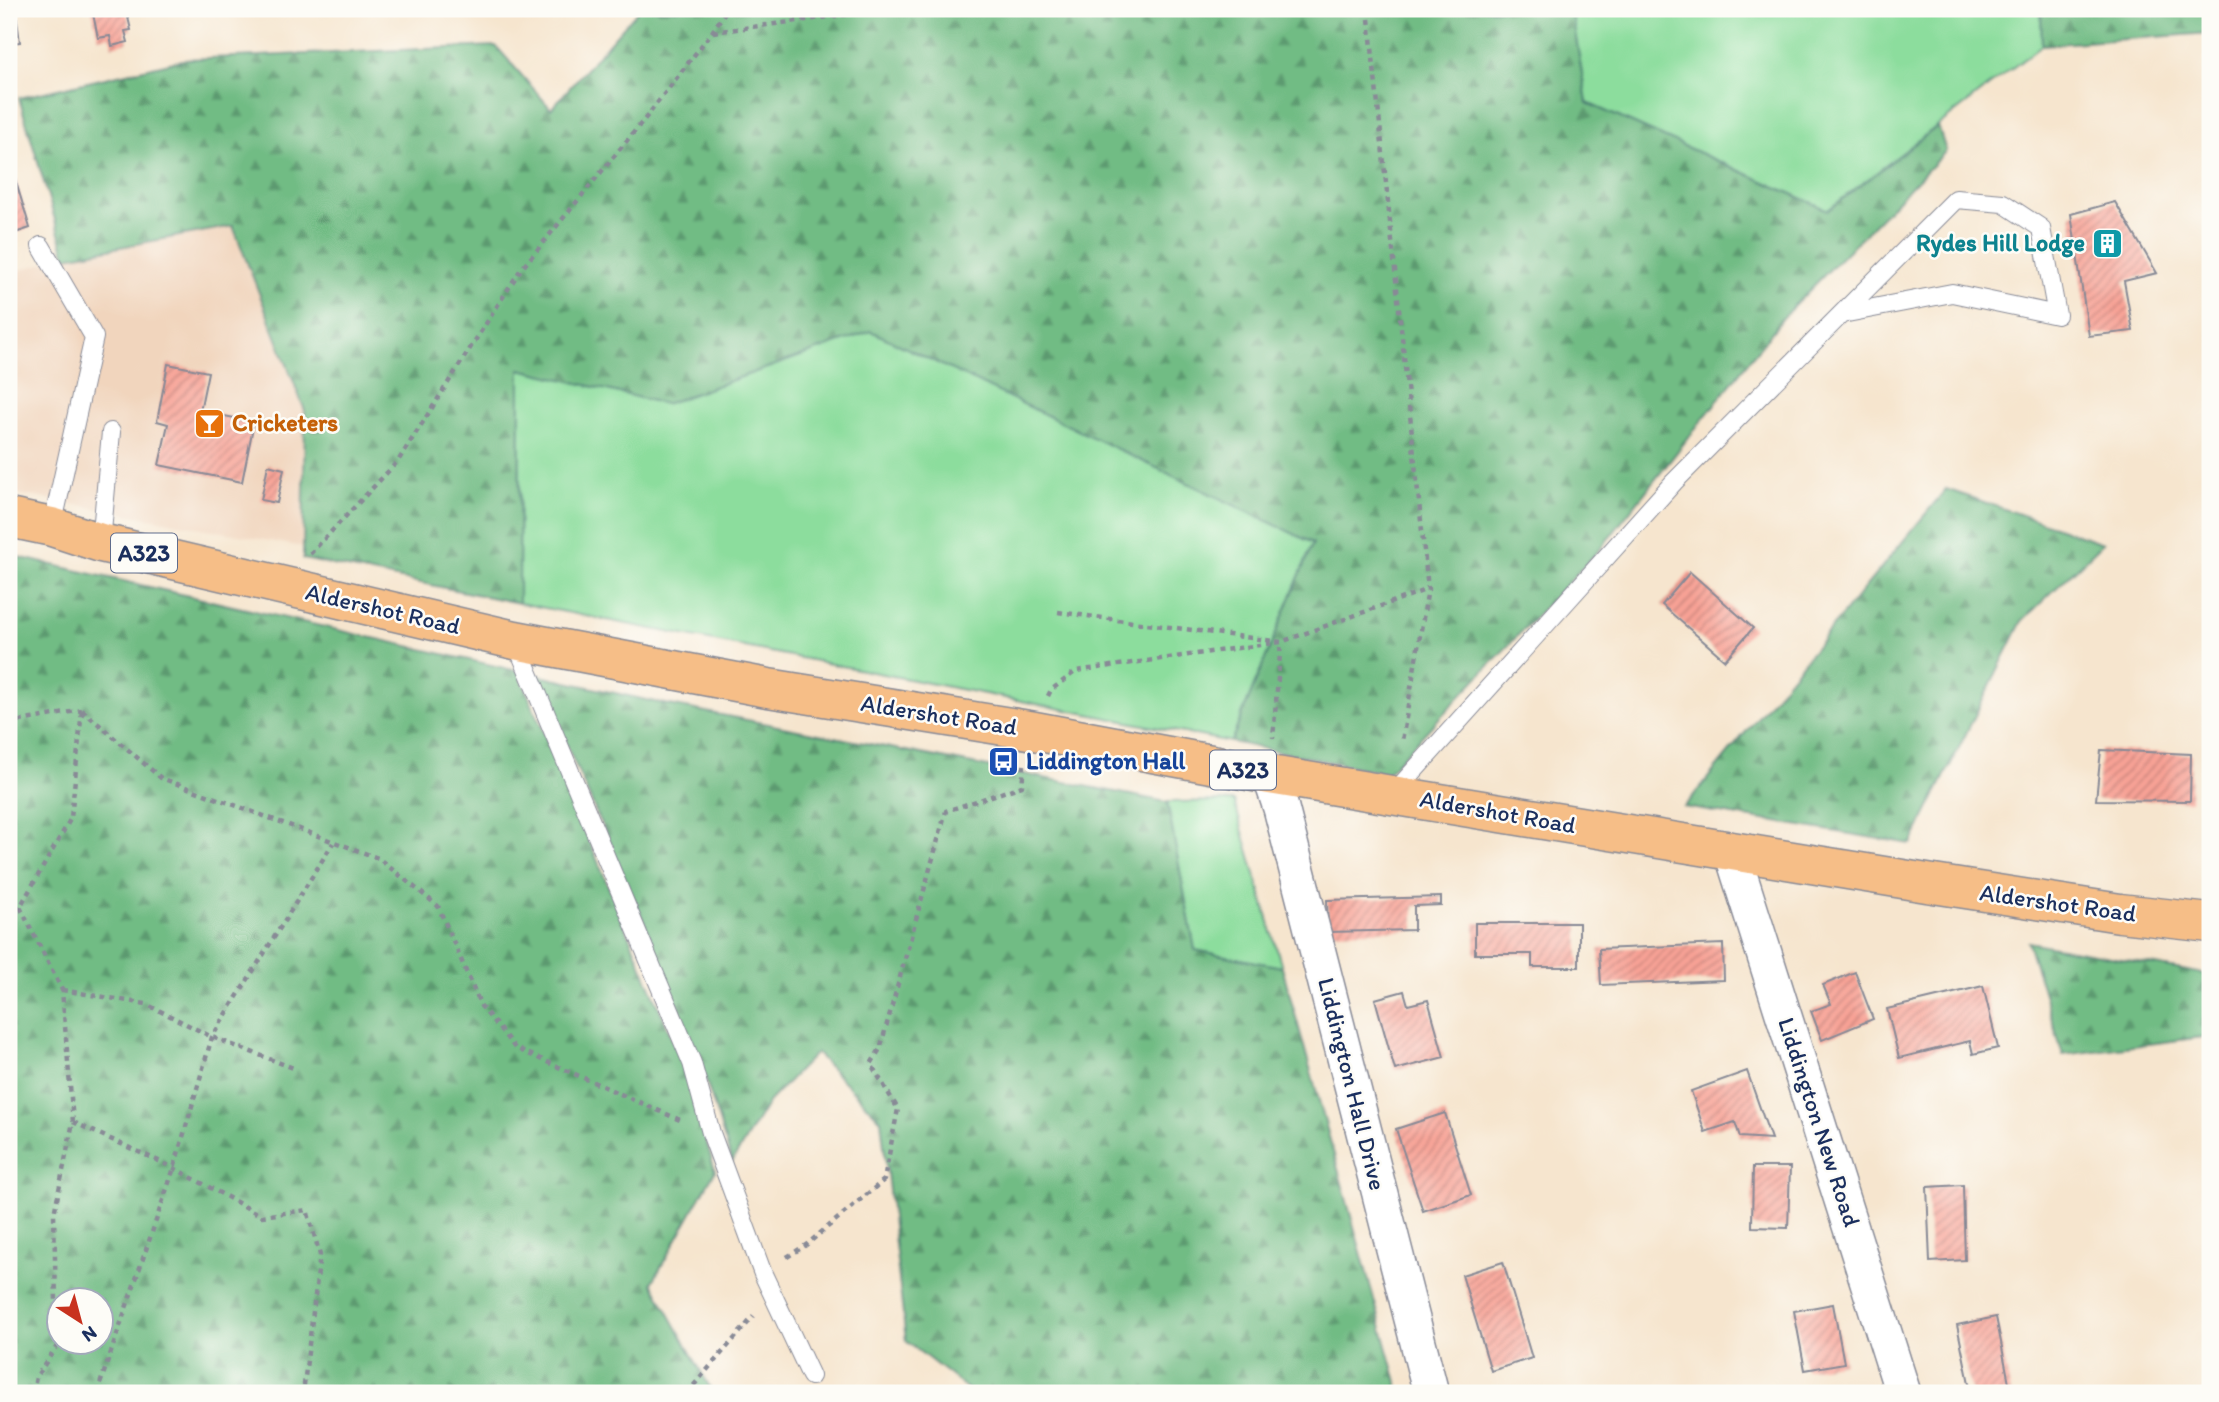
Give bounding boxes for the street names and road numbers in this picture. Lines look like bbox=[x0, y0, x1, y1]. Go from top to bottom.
road number: A323 bbox=[111, 534, 177, 572]
street label: Aldershot Road bbox=[303, 577, 463, 640]
street label: Aldershot Road bbox=[859, 688, 1019, 741]
road number: A323 bbox=[1210, 750, 1276, 790]
street label: Aldershot Road bbox=[1418, 784, 1578, 840]
street label: Aldershot Road bbox=[1978, 877, 2138, 928]
street label: Liddington Hall Drive bbox=[1312, 974, 1393, 1193]
street label: Liddington New Road bbox=[1772, 1014, 1867, 1230]

